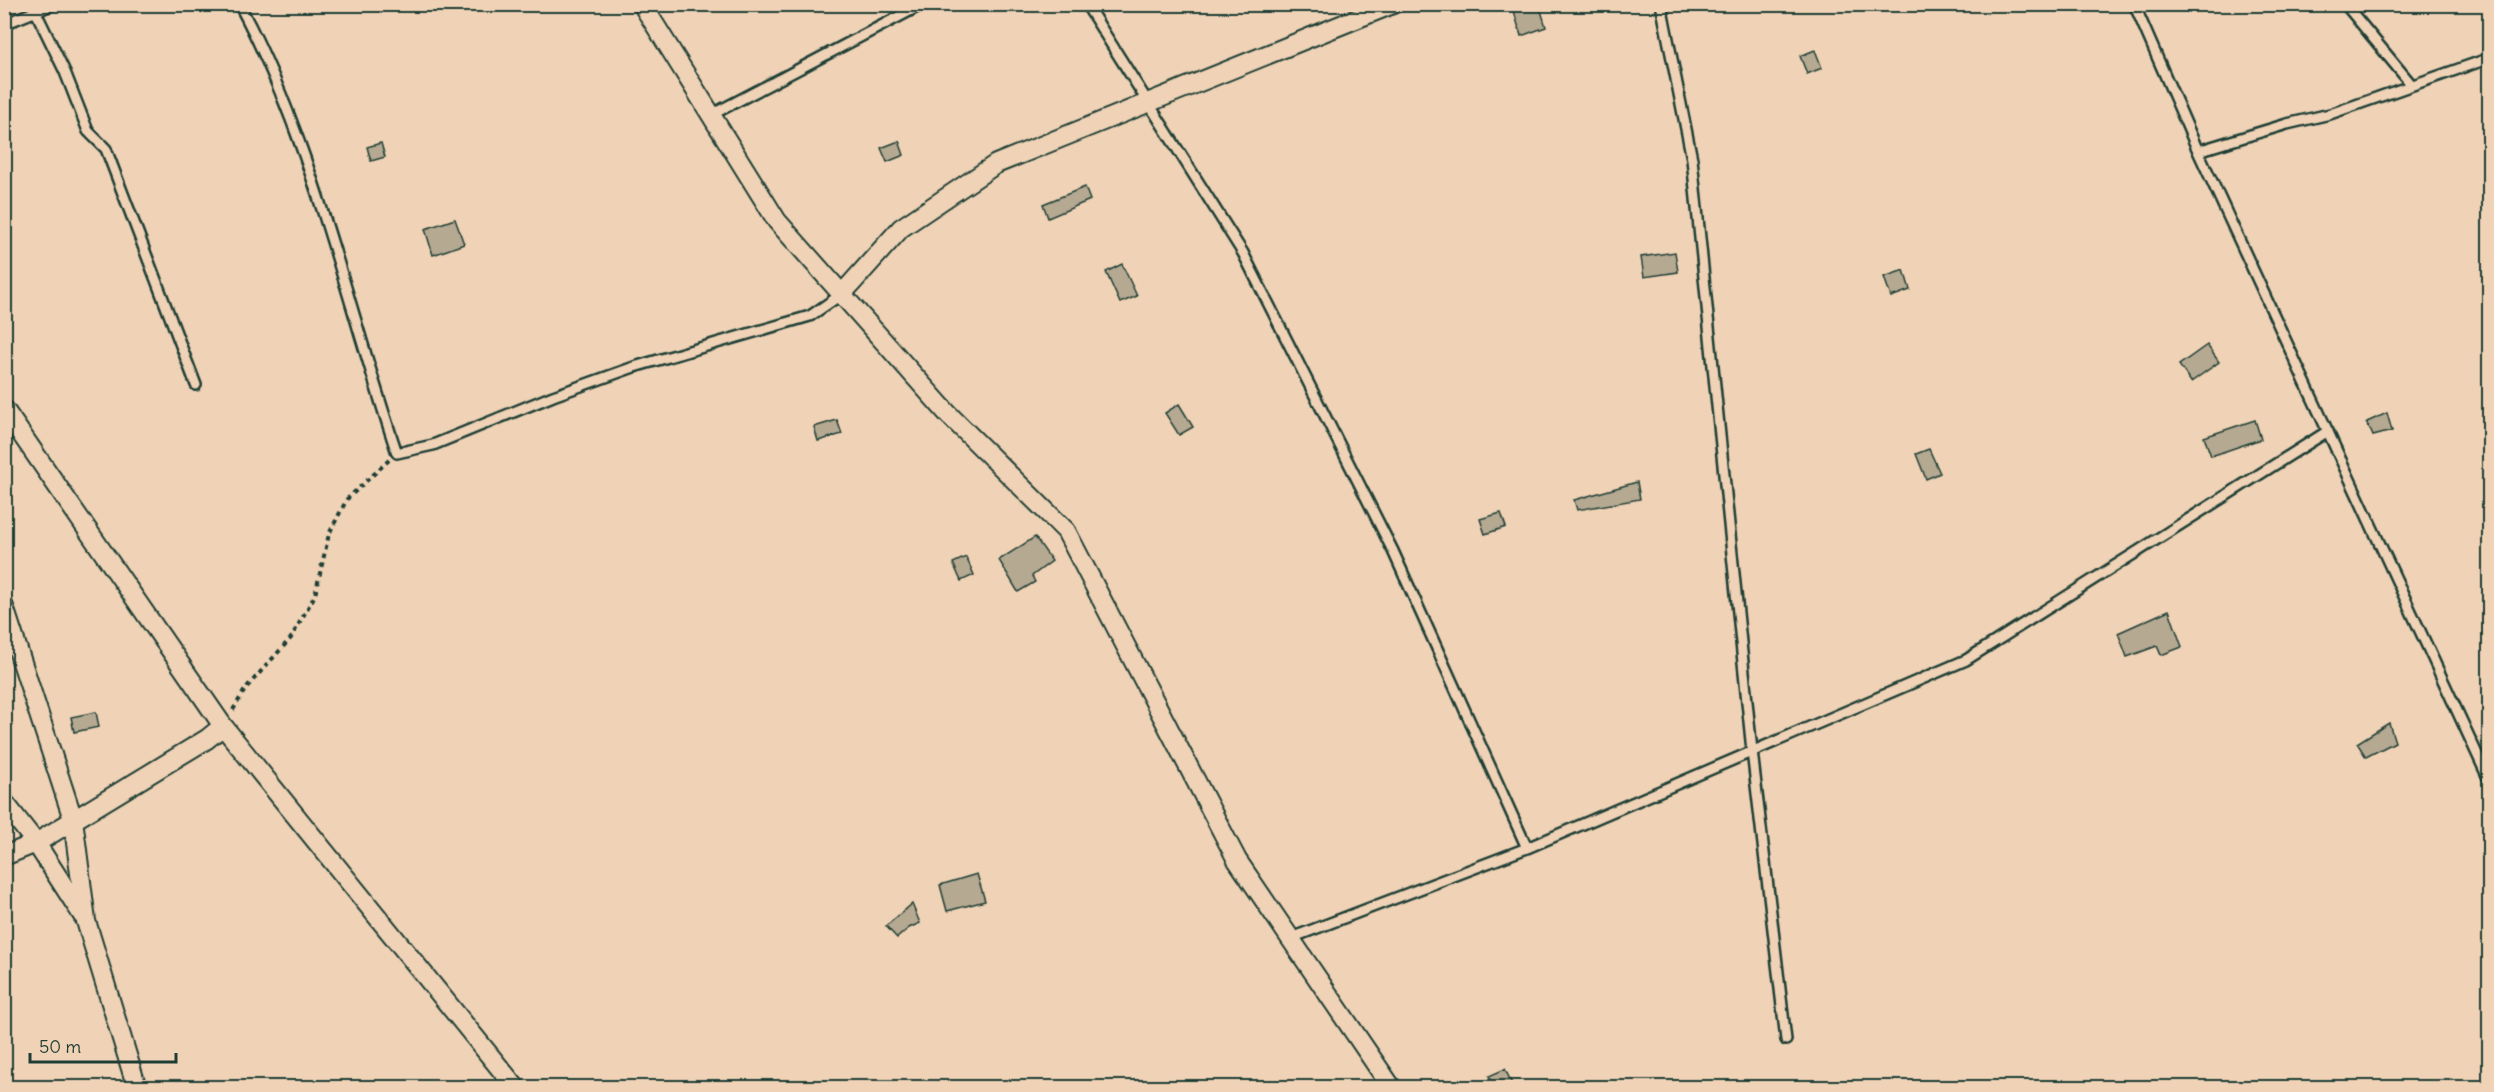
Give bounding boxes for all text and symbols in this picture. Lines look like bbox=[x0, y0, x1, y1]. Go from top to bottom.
scale bar bbox=[30, 1026, 176, 1064]
text: 50 m bbox=[39, 1035, 81, 1058]

